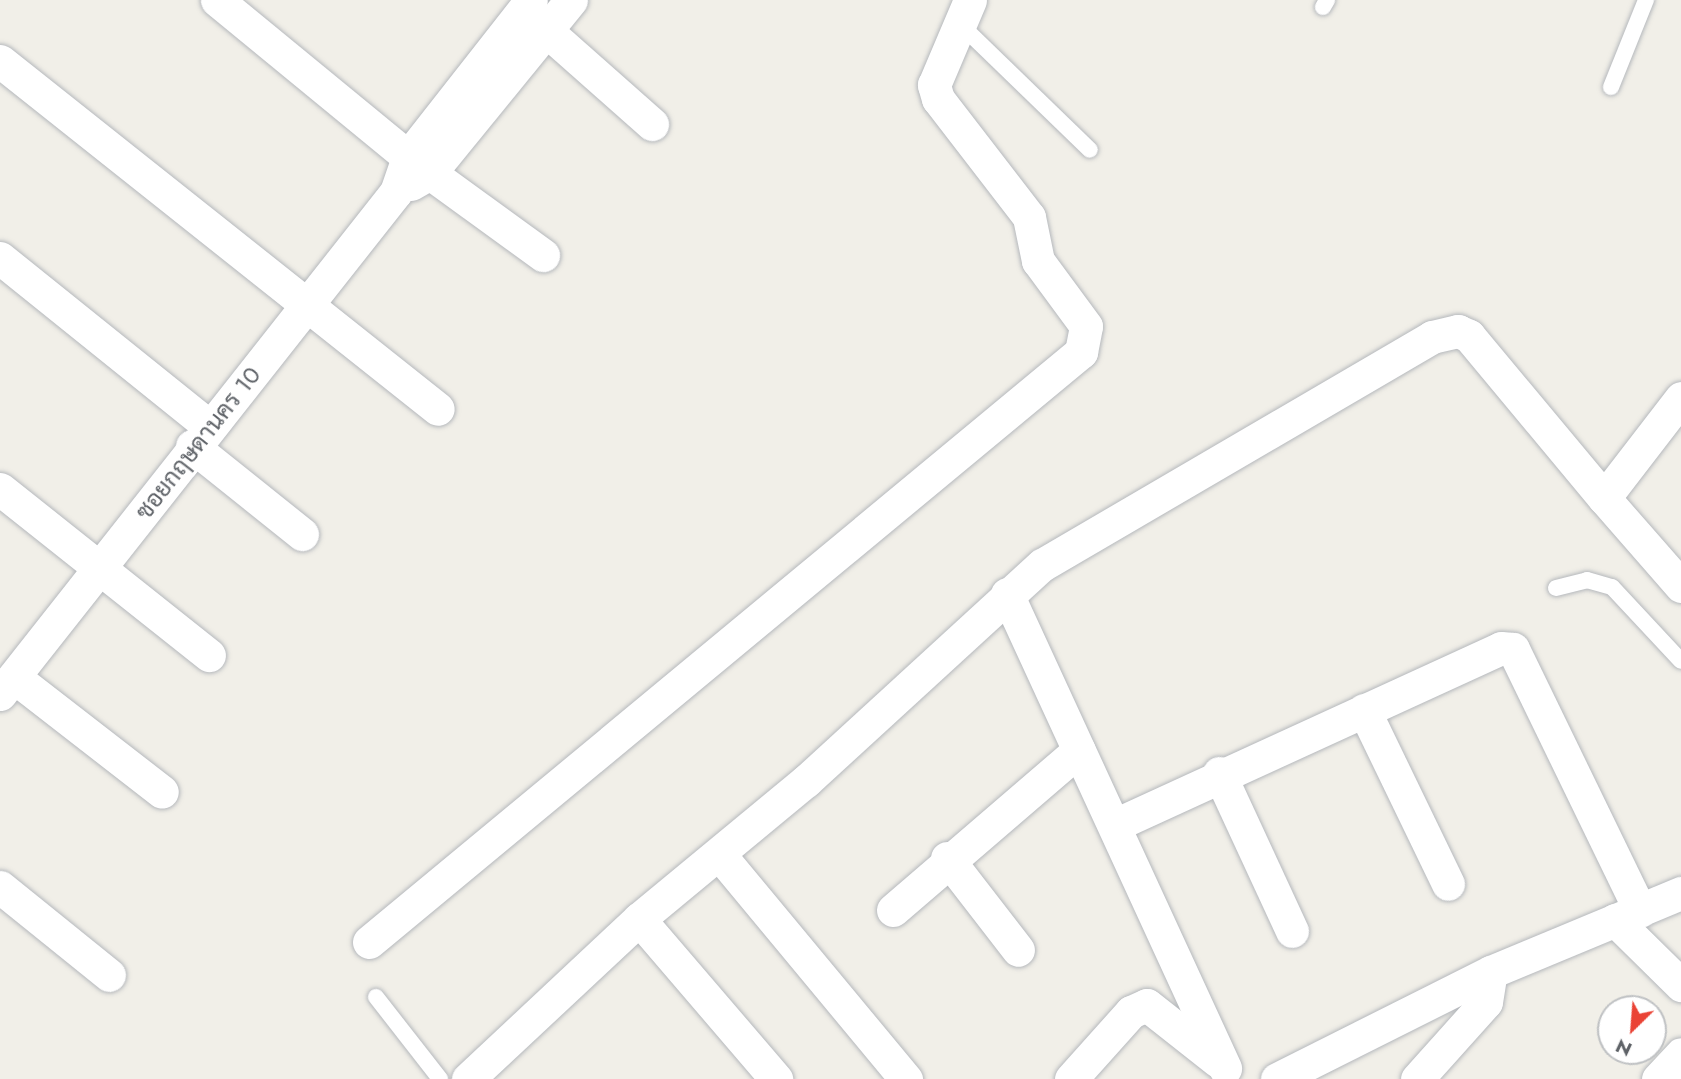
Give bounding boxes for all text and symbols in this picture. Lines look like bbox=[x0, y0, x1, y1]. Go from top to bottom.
street label: ซอยกฤษดานคร 10 bbox=[129, 361, 267, 525]
north arrow bbox=[1597, 995, 1667, 1065]
text: N bbox=[1611, 1032, 1636, 1063]

